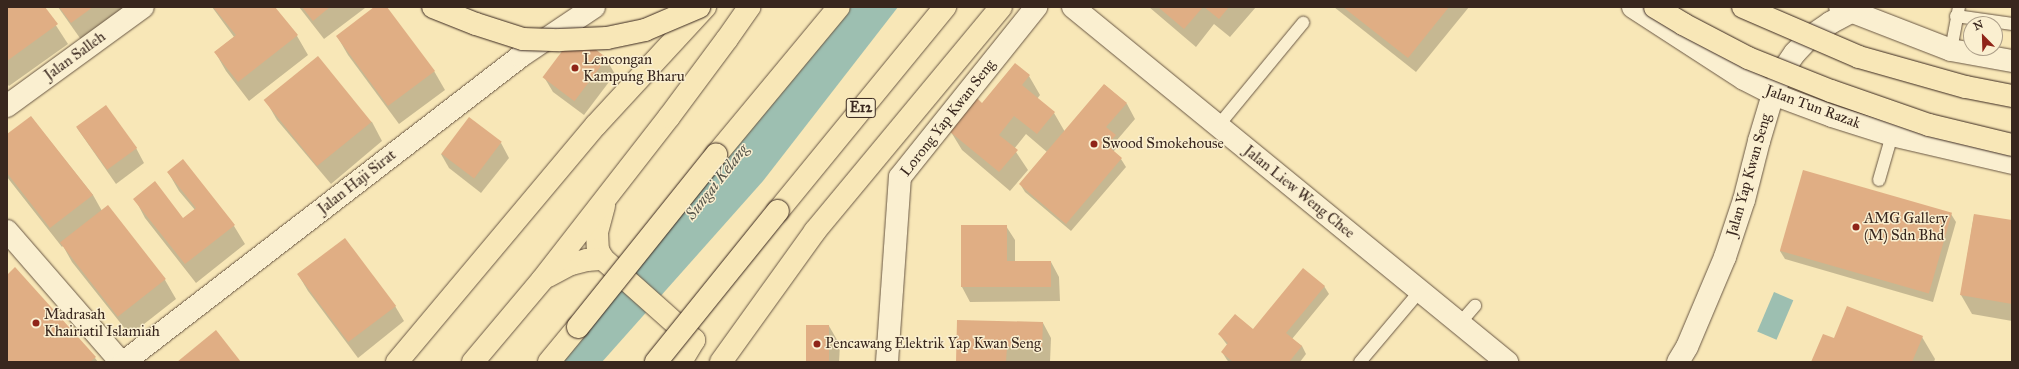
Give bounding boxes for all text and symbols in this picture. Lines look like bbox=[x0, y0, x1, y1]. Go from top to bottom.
north arrow bbox=[1963, 16, 2003, 56]
text: N bbox=[1972, 18, 1985, 33]
street label: Jalan Salleh bbox=[41, 28, 109, 84]
place label: Lencongan Kampung Bharu bbox=[583, 50, 685, 85]
street label: Lorong Yap Kwan Seng bbox=[897, 56, 999, 180]
marker: Lencongan Kampung Bharu bbox=[570, 63, 580, 73]
street label: Jalan Tun Razak bbox=[1763, 81, 1863, 133]
road number: E12 bbox=[845, 96, 877, 120]
street label: Jalan Yap Kwan Seng bbox=[1723, 111, 1775, 239]
place label: Swood Smokehouse bbox=[1102, 135, 1224, 153]
marker: Swood Smokehouse bbox=[1089, 139, 1099, 149]
water label: Sungai Kelang bbox=[681, 140, 753, 224]
street label: Jalan Liew Weng Chee bbox=[1240, 142, 1358, 242]
street label: Jalan Haji Sirat bbox=[314, 146, 400, 218]
place label: AMG Gallery (M) Sdn Bhd bbox=[1864, 209, 1948, 244]
marker: AMG Gallery (M) Sdn Bhd bbox=[1851, 222, 1861, 232]
place label: Madrasah Khairiatil Islamiah bbox=[44, 305, 160, 340]
marker: Madrasah Khairiatil Islamiah bbox=[31, 318, 41, 328]
place label: Pencawang Elektrik Yap Kwan Seng bbox=[825, 335, 1041, 353]
marker: Pencawang Elektrik Yap Kwan Seng bbox=[812, 339, 822, 349]

